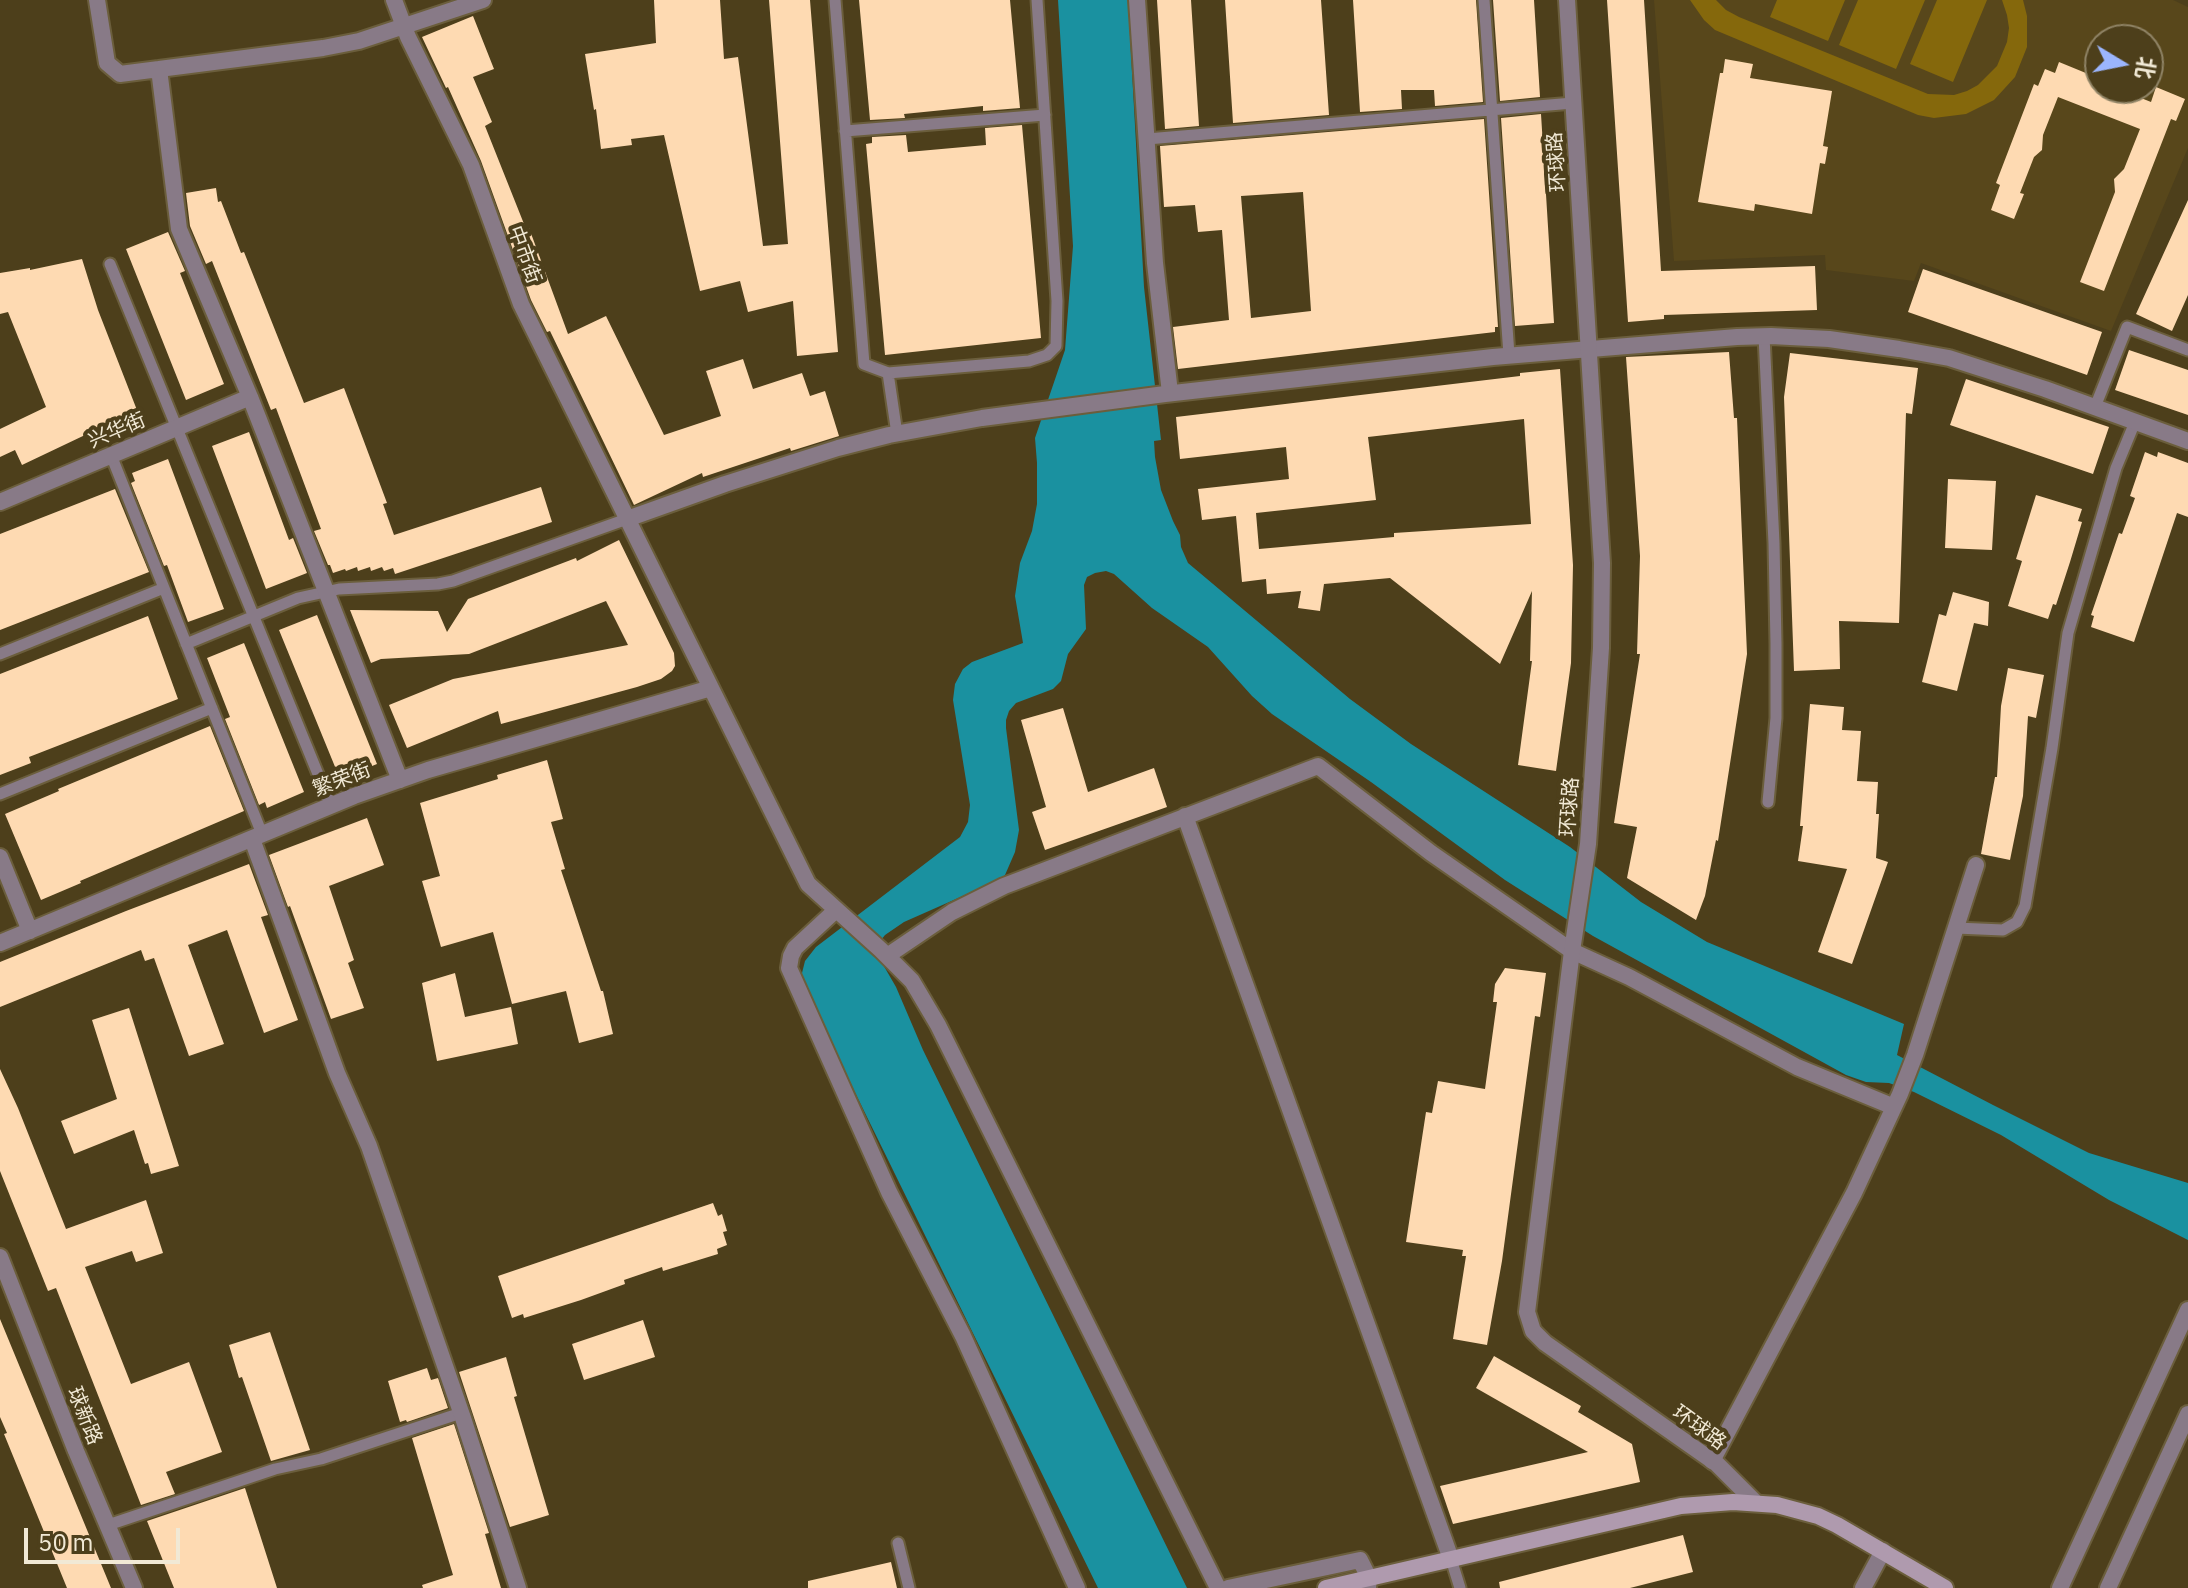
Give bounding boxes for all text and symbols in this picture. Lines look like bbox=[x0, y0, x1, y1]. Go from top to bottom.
north arrow bbox=[2084, 24, 2164, 104]
text: 北 bbox=[2130, 55, 2162, 81]
street label: 环球路 bbox=[1543, 131, 1571, 193]
street label: 中市街 bbox=[502, 223, 546, 287]
street label: 兴华街 bbox=[85, 408, 149, 454]
street label: 繁荣街 bbox=[310, 758, 374, 802]
street label: 环球路 bbox=[1556, 776, 1584, 838]
street label: 球新路 bbox=[62, 1384, 106, 1448]
street label: 环球路 bbox=[1668, 1401, 1730, 1455]
scale bar bbox=[28, 1512, 184, 1562]
text: 50 m bbox=[38, 1526, 93, 1558]

